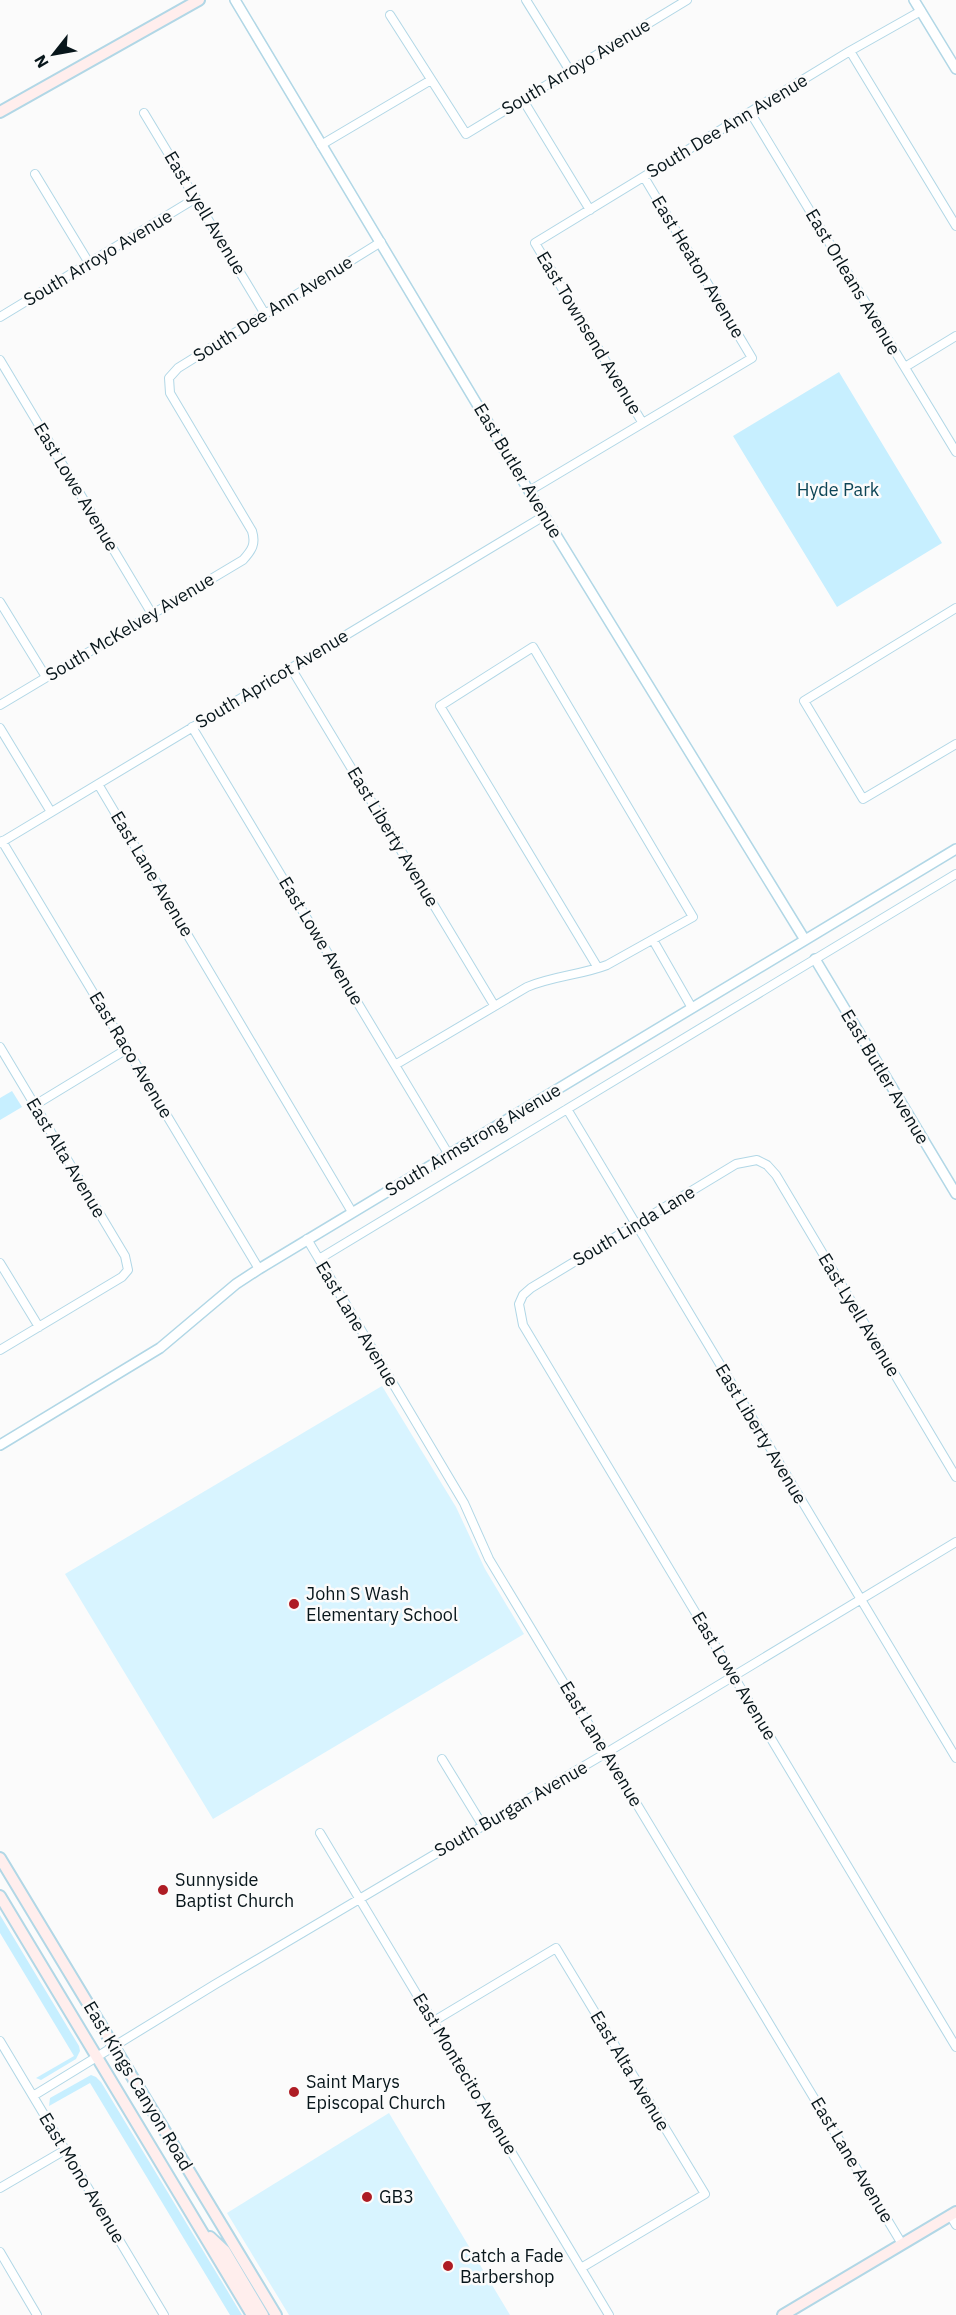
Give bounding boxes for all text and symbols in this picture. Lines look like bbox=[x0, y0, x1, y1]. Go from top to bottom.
street label: South Arroyo Avenue bbox=[497, 13, 654, 120]
north arrow bbox=[24, 24, 84, 84]
text: N bbox=[30, 52, 53, 72]
street label: South Dee Ann Avenue bbox=[642, 68, 812, 183]
street label: East Lyell Avenue bbox=[159, 147, 252, 279]
street label: East Heaton Avenue bbox=[647, 191, 750, 342]
street label: South Arroyo Avenue bbox=[19, 204, 176, 311]
street label: East Orleans Avenue bbox=[801, 205, 906, 359]
street label: East Townsend Avenue bbox=[532, 247, 647, 419]
street label: South Dee Ann Avenue bbox=[189, 250, 357, 367]
street label: East Butler Avenue bbox=[469, 399, 568, 542]
street label: East Lowe Avenue bbox=[29, 418, 124, 555]
park label: Hyde Park bbox=[797, 478, 880, 501]
street label: South McKelvey Avenue bbox=[41, 567, 218, 686]
street label: South Apricot Avenue bbox=[191, 624, 352, 733]
street label: East Liberty Avenue bbox=[343, 762, 444, 911]
street label: East Lane Avenue bbox=[106, 807, 199, 941]
street label: East Lowe Avenue bbox=[274, 872, 369, 1009]
street label: East Raco Avenue bbox=[85, 987, 178, 1122]
street label: East Butler Avenue bbox=[836, 1005, 935, 1148]
street label: South Armstrong Avenue bbox=[381, 1078, 565, 1201]
street label: East Alta Avenue bbox=[22, 1094, 111, 1222]
street label: South Linda Lane bbox=[569, 1180, 699, 1271]
street label: East Lyell Avenue bbox=[813, 1249, 906, 1381]
street label: East Lane Avenue bbox=[311, 1257, 404, 1391]
street label: East Liberty Avenue bbox=[711, 1359, 812, 1508]
place label: John S Wash Elementary School bbox=[306, 1582, 458, 1626]
marker: John S Wash Elementary School bbox=[287, 1597, 301, 1611]
street label: East Lowe Avenue bbox=[687, 1607, 782, 1744]
street label: East Lane Avenue bbox=[555, 1677, 648, 1811]
street label: South Burgan Avenue bbox=[430, 1755, 592, 1862]
place label: Sunnyside Baptist Church bbox=[175, 1868, 294, 1912]
marker: Sunnyside Baptist Church bbox=[156, 1883, 170, 1897]
street label: East Montecito Avenue bbox=[408, 1989, 523, 2159]
street label: East Kings Canyon Road bbox=[79, 1997, 198, 2175]
street label: East Alta Avenue bbox=[586, 2007, 675, 2135]
place label: Saint Marys Episcopal Church bbox=[306, 2070, 446, 2114]
marker: Saint Marys Episcopal Church bbox=[287, 2085, 301, 2099]
street label: East Lane Avenue bbox=[806, 2093, 899, 2227]
street label: East Mono Avenue bbox=[34, 2108, 131, 2247]
place label: GB3 bbox=[379, 2185, 414, 2208]
marker: GB3 bbox=[360, 2190, 374, 2204]
place label: Catch a Fade Barbershop bbox=[460, 2244, 564, 2288]
marker: Catch a Fade Barbershop bbox=[441, 2259, 455, 2273]

